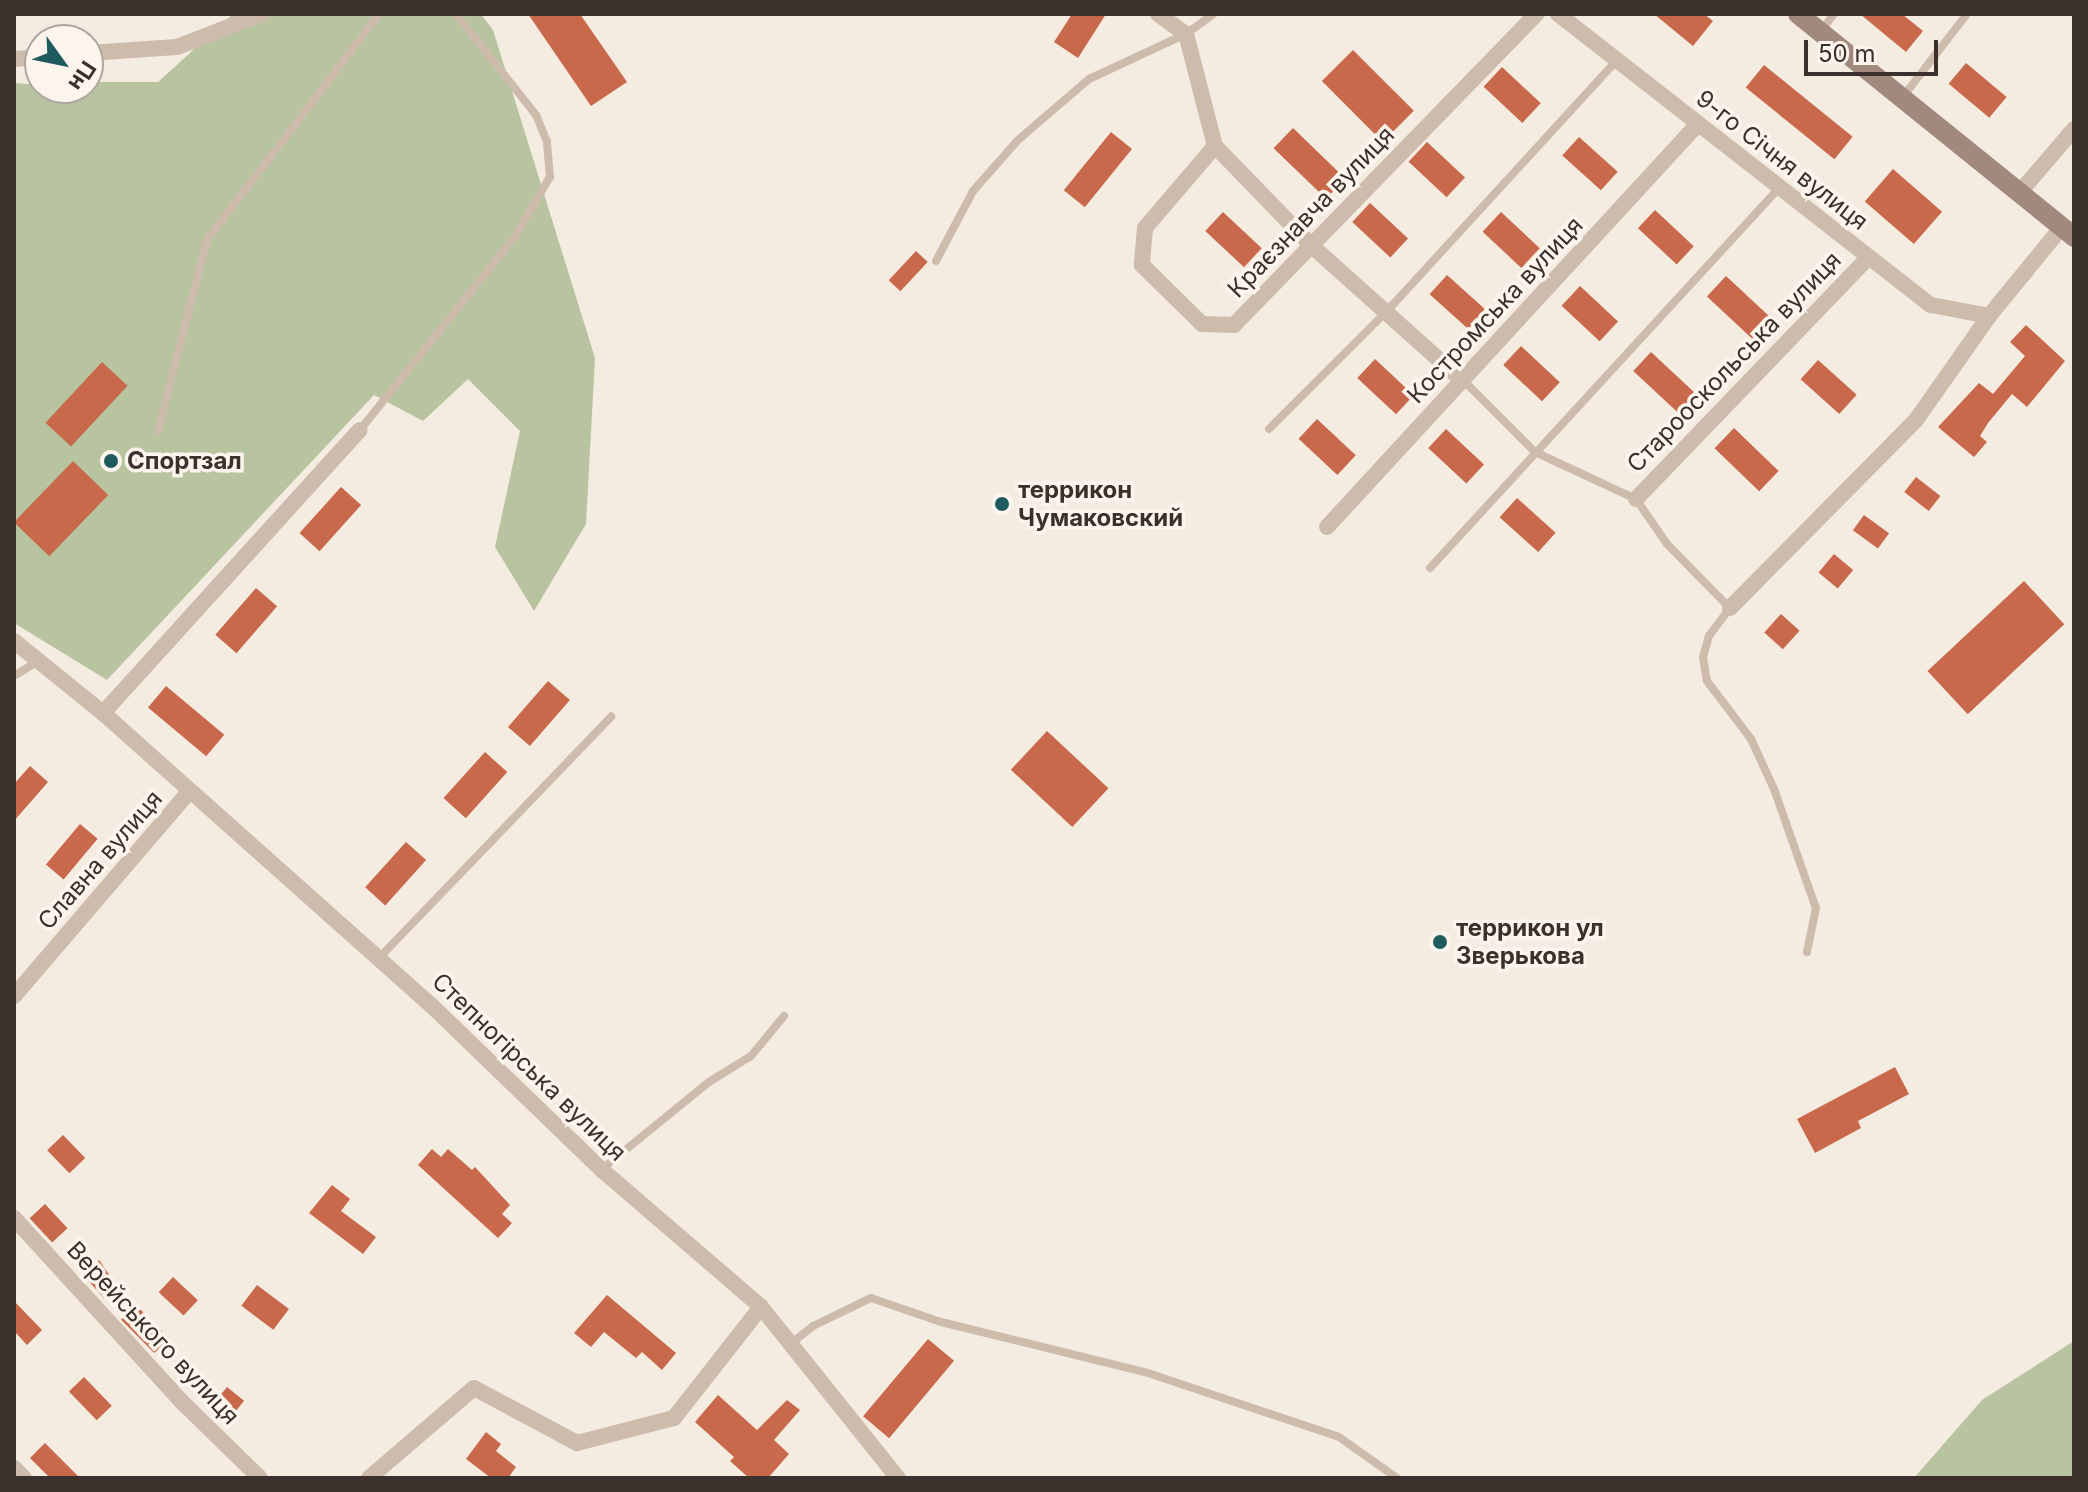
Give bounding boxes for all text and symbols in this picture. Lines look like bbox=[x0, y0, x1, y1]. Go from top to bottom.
north arrow bbox=[24, 24, 104, 104]
scale bar bbox=[1808, 24, 1942, 74]
text: 50 m bbox=[1818, 39, 1876, 68]
text: Пн bbox=[63, 56, 102, 96]
street label: 9-го Січня вулиця bbox=[1690, 84, 1874, 236]
street label: Краєзнавча вулиця bbox=[1222, 120, 1400, 304]
street label: Костромська вулиця bbox=[1401, 211, 1589, 409]
street label: Старооскольська вулиця bbox=[1621, 246, 1847, 478]
place label: Спортзал bbox=[127, 447, 242, 475]
marker: Спортзал bbox=[102, 452, 120, 470]
place label: террикон Чумаковский bbox=[1018, 476, 1183, 532]
marker: террикон Чумаковский bbox=[993, 495, 1011, 513]
street label: Славна вулиця bbox=[32, 785, 168, 935]
place label: террикон ул Зверькова bbox=[1456, 914, 1604, 970]
marker: террикон ул Зверькова bbox=[1431, 933, 1449, 951]
street label: Степногірська вулиця bbox=[426, 967, 632, 1167]
street label: Верейського вулиця bbox=[61, 1236, 245, 1430]

